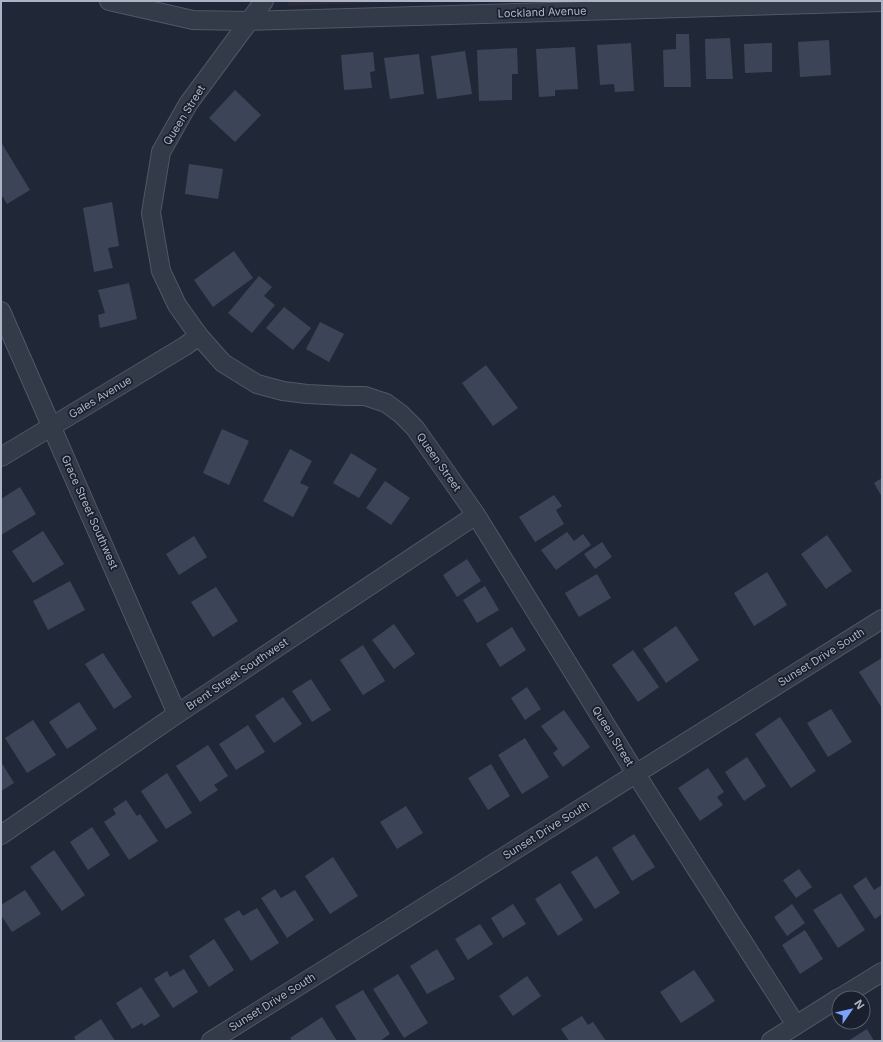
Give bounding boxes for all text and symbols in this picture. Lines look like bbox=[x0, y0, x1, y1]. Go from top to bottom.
street label: Lockland Avenue bbox=[497, 3, 587, 21]
street label: Queen Street bbox=[160, 82, 208, 148]
street label: Gales Avenue bbox=[66, 373, 134, 421]
street label: Queen Street bbox=[414, 430, 465, 494]
street label: Grace Street Southwest bbox=[59, 453, 122, 572]
street label: Sunset Drive South bbox=[775, 625, 867, 689]
street label: Brent Street Southwest bbox=[183, 634, 291, 713]
street label: Queen Street bbox=[589, 703, 637, 769]
street label: Sunset Drive South bbox=[500, 798, 592, 862]
street label: Sunset Drive South bbox=[226, 970, 318, 1034]
north arrow bbox=[831, 990, 871, 1030]
text: N bbox=[851, 997, 867, 1012]

